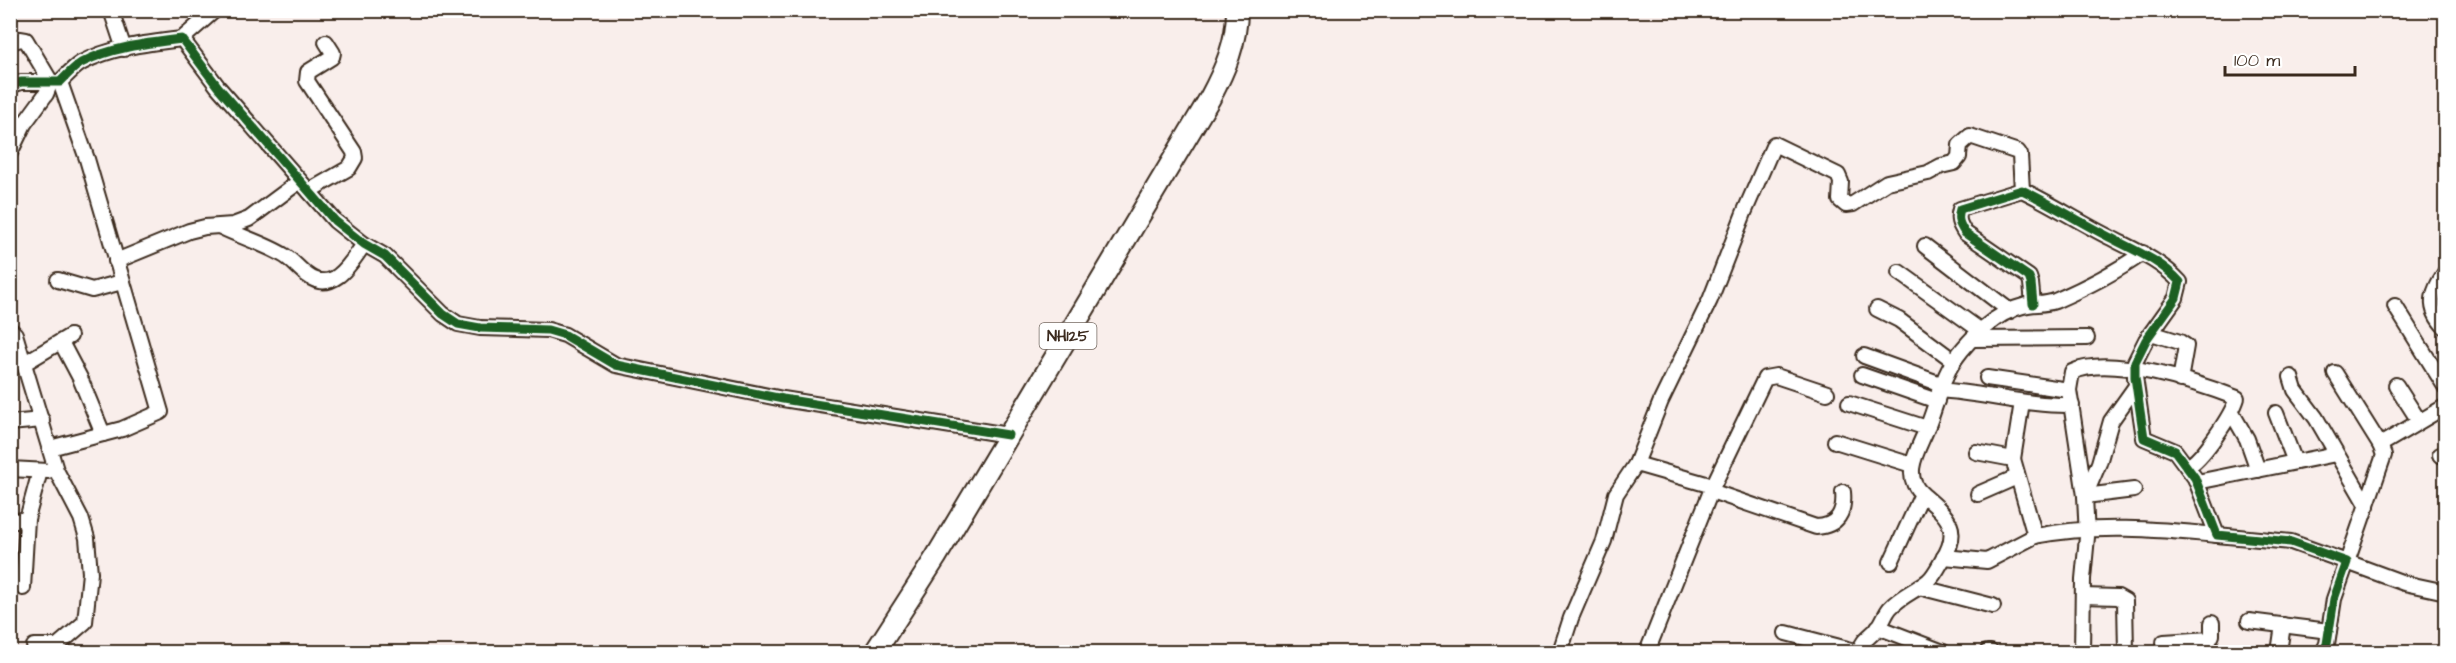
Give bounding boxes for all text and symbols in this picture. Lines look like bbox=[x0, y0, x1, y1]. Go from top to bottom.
scale bar bbox=[2225, 39, 2356, 77]
text: 100 m bbox=[2234, 48, 2280, 73]
road number: NH125 bbox=[1040, 323, 1096, 349]

